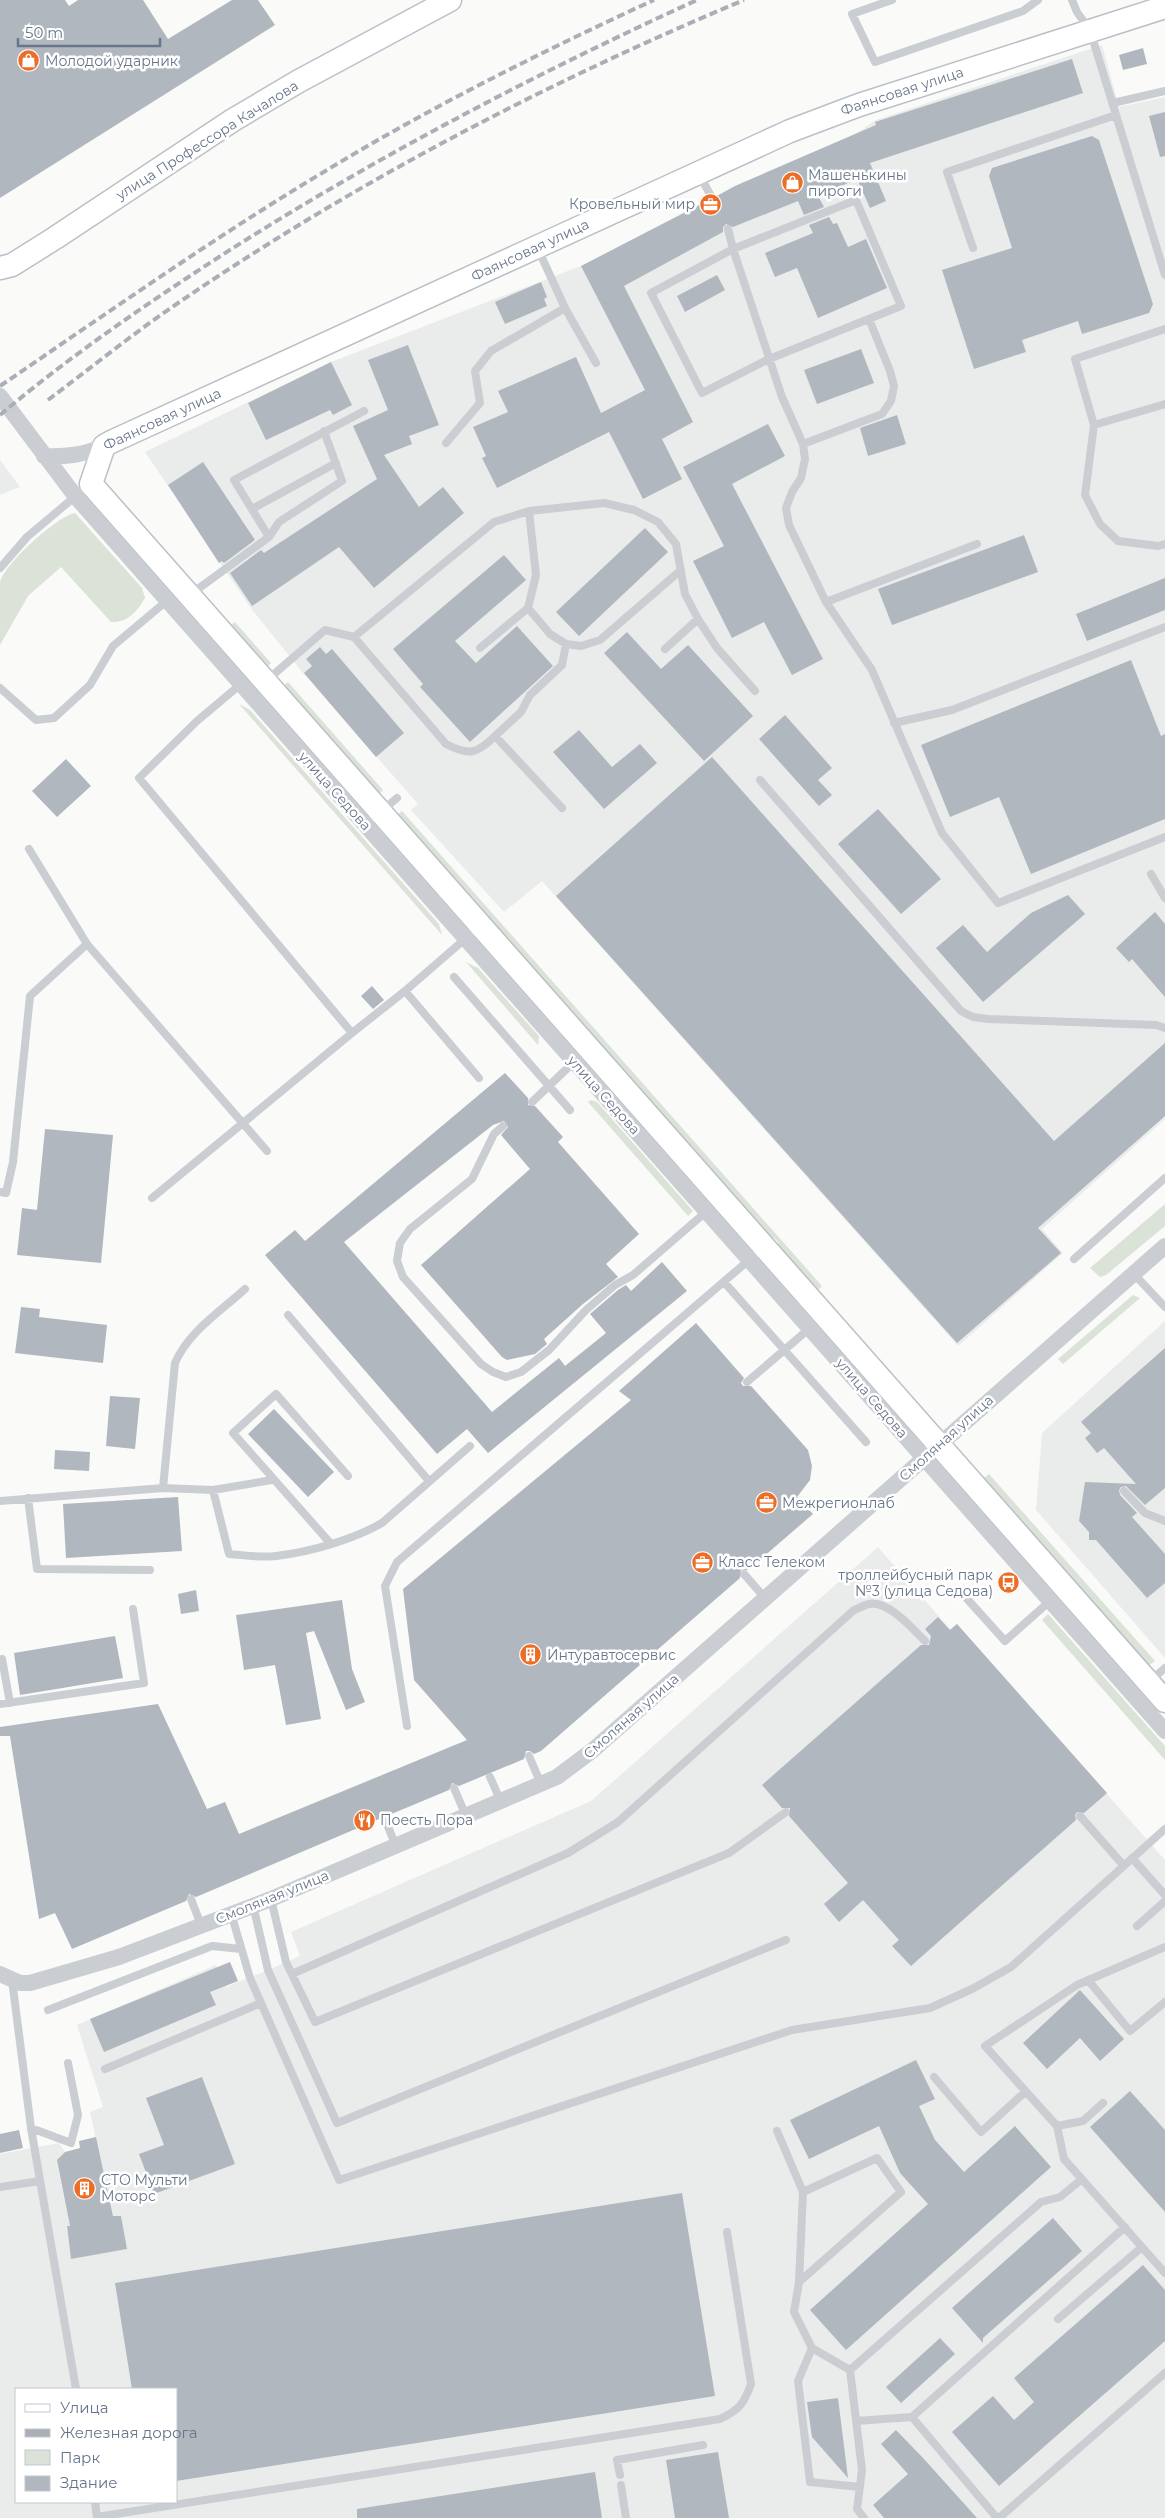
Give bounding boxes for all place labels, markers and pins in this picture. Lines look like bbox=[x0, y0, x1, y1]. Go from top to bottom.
shop icon: Молодой ударник bbox=[17, 49, 41, 73]
place label: Молодой ударник bbox=[45, 52, 178, 70]
place label: Машенькины пироги bbox=[808, 166, 907, 200]
shop icon: Машенькины пироги bbox=[780, 171, 804, 195]
office icon: Кровельный мир bbox=[699, 192, 723, 216]
place label: Кровельный мир bbox=[569, 195, 695, 213]
office icon: Межрегионлаб bbox=[754, 1491, 778, 1515]
place label: Межрегионлаб bbox=[782, 1494, 895, 1512]
office icon: Класс Телеком bbox=[690, 1550, 714, 1574]
place label: Класс Телеком bbox=[718, 1553, 825, 1571]
place label: троллейбусный парк №3 (улица Седова) bbox=[838, 1566, 993, 1600]
bus stop icon: троллейбусный парк №3 (улица Седова) bbox=[997, 1571, 1021, 1595]
building icon: Интуравтосервис bbox=[519, 1643, 543, 1667]
place label: Интуравтосервис bbox=[547, 1646, 676, 1664]
restaurant icon: Поесть Пора bbox=[352, 1808, 376, 1832]
place label: Поесть Пора bbox=[380, 1811, 473, 1829]
place label: СТО Мульти Моторс bbox=[101, 2171, 188, 2205]
building icon: СТО Мульти Моторс bbox=[73, 2176, 97, 2200]

